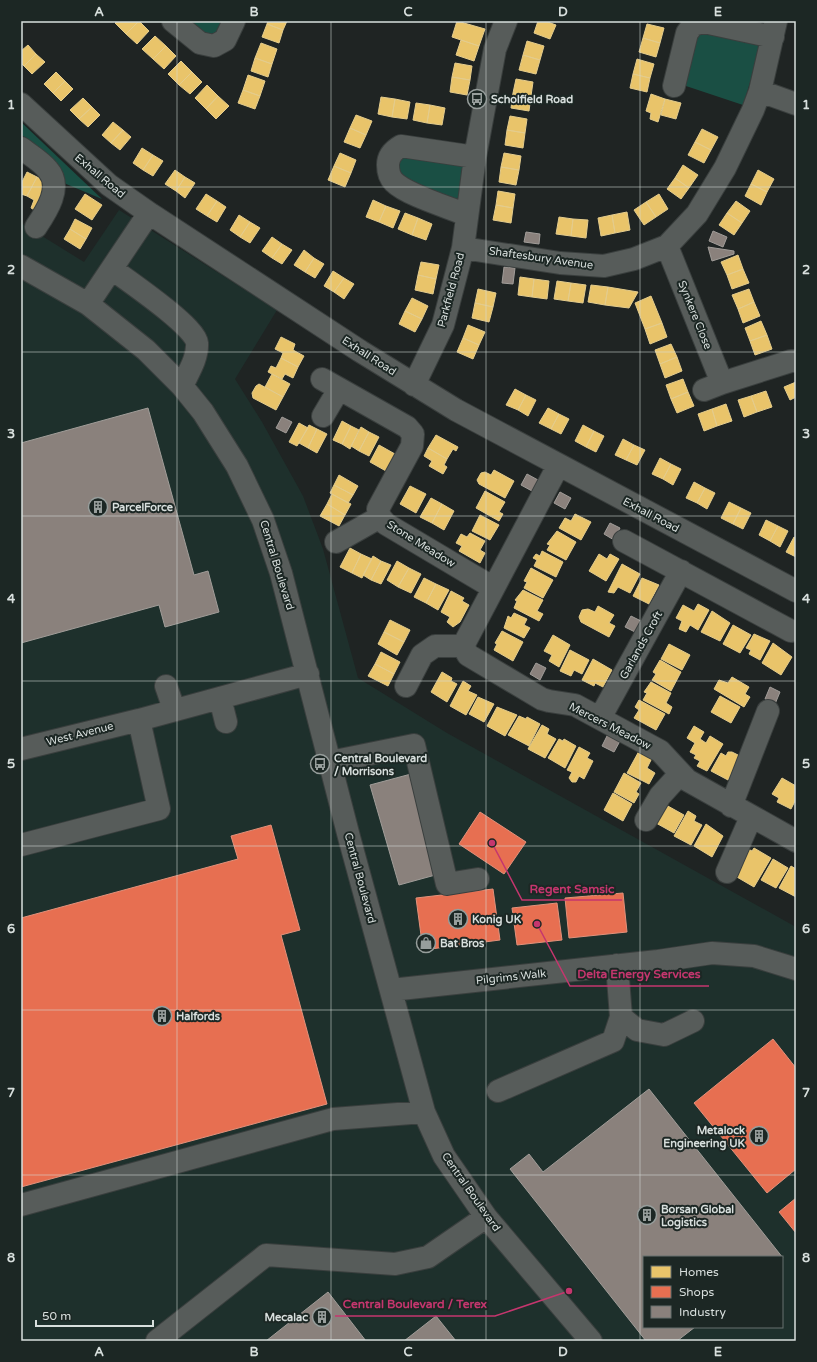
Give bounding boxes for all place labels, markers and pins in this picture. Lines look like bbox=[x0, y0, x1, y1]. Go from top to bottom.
bus stop icon: Scholfield Road bbox=[466, 88, 488, 110]
place label: Scholfield Road bbox=[491, 93, 573, 106]
building icon: ParcelForce bbox=[87, 496, 109, 518]
place label: ParcelForce bbox=[112, 501, 174, 514]
place label: Central Boulevard / Morrisons bbox=[334, 752, 427, 778]
bus stop icon: Central Boulevard / Morrisons bbox=[309, 753, 331, 775]
callout: Regent Samsic bbox=[522, 876, 622, 900]
building icon: Konig UK bbox=[447, 908, 469, 930]
place label: Konig UK bbox=[472, 913, 522, 927]
shop icon: Bat Bros bbox=[415, 932, 437, 954]
place label: Bat Bros bbox=[440, 937, 485, 950]
callout: Delta Energy Services bbox=[570, 962, 709, 986]
building icon: Halfords bbox=[151, 1005, 173, 1027]
place label: Halfords bbox=[176, 1010, 221, 1023]
place label: Metalock Engineering UK bbox=[663, 1124, 746, 1151]
building icon: Metalock Engineering UK bbox=[748, 1125, 770, 1147]
place label: Borsan Global Logistics bbox=[661, 1203, 734, 1230]
building icon: Borsan Global Logistics bbox=[636, 1204, 658, 1226]
callout: Central Boulevard / Terex bbox=[335, 1292, 495, 1316]
building icon: Mecalac bbox=[311, 1306, 333, 1328]
place label: Mecalac bbox=[264, 1311, 308, 1324]

